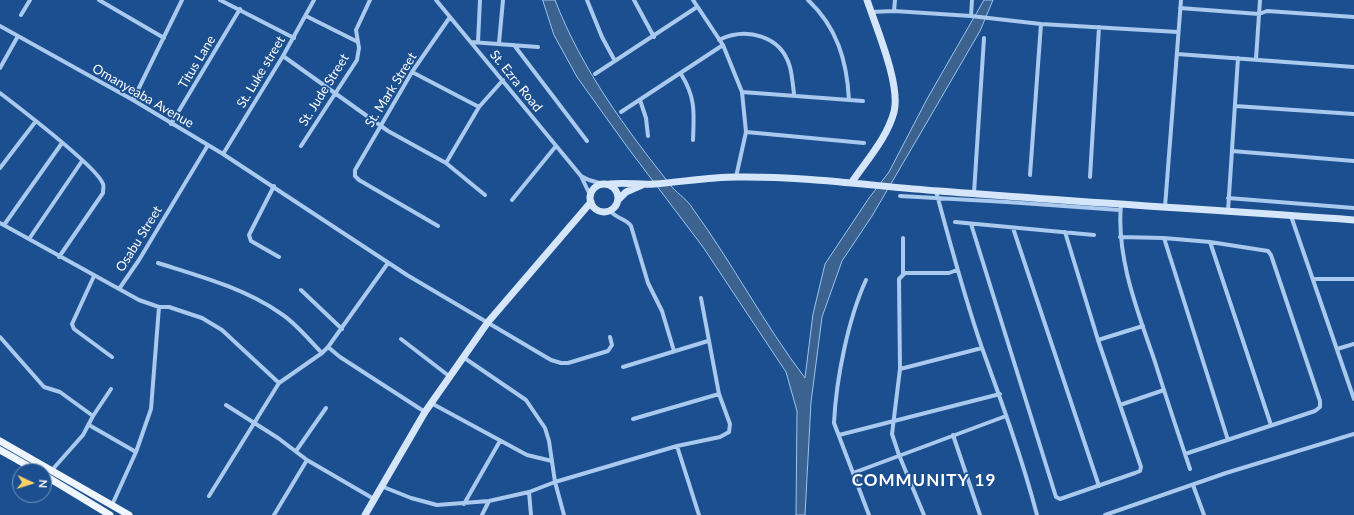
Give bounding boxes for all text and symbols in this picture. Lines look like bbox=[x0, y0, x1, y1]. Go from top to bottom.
street label: Titus Lane bbox=[175, 33, 219, 91]
street label: St. Luke street bbox=[233, 33, 289, 111]
street label: St. Ezra Road bbox=[487, 47, 545, 115]
street label: St. Mark Street bbox=[362, 50, 420, 130]
street label: St. Jude Street bbox=[296, 51, 352, 129]
street label: Omanyeaba Avenue bbox=[90, 61, 196, 131]
street label: Osabu Street bbox=[113, 203, 165, 275]
north arrow bbox=[12, 463, 52, 503]
district label: COMMUNITY 19 bbox=[852, 471, 996, 491]
text: N bbox=[37, 479, 50, 488]

